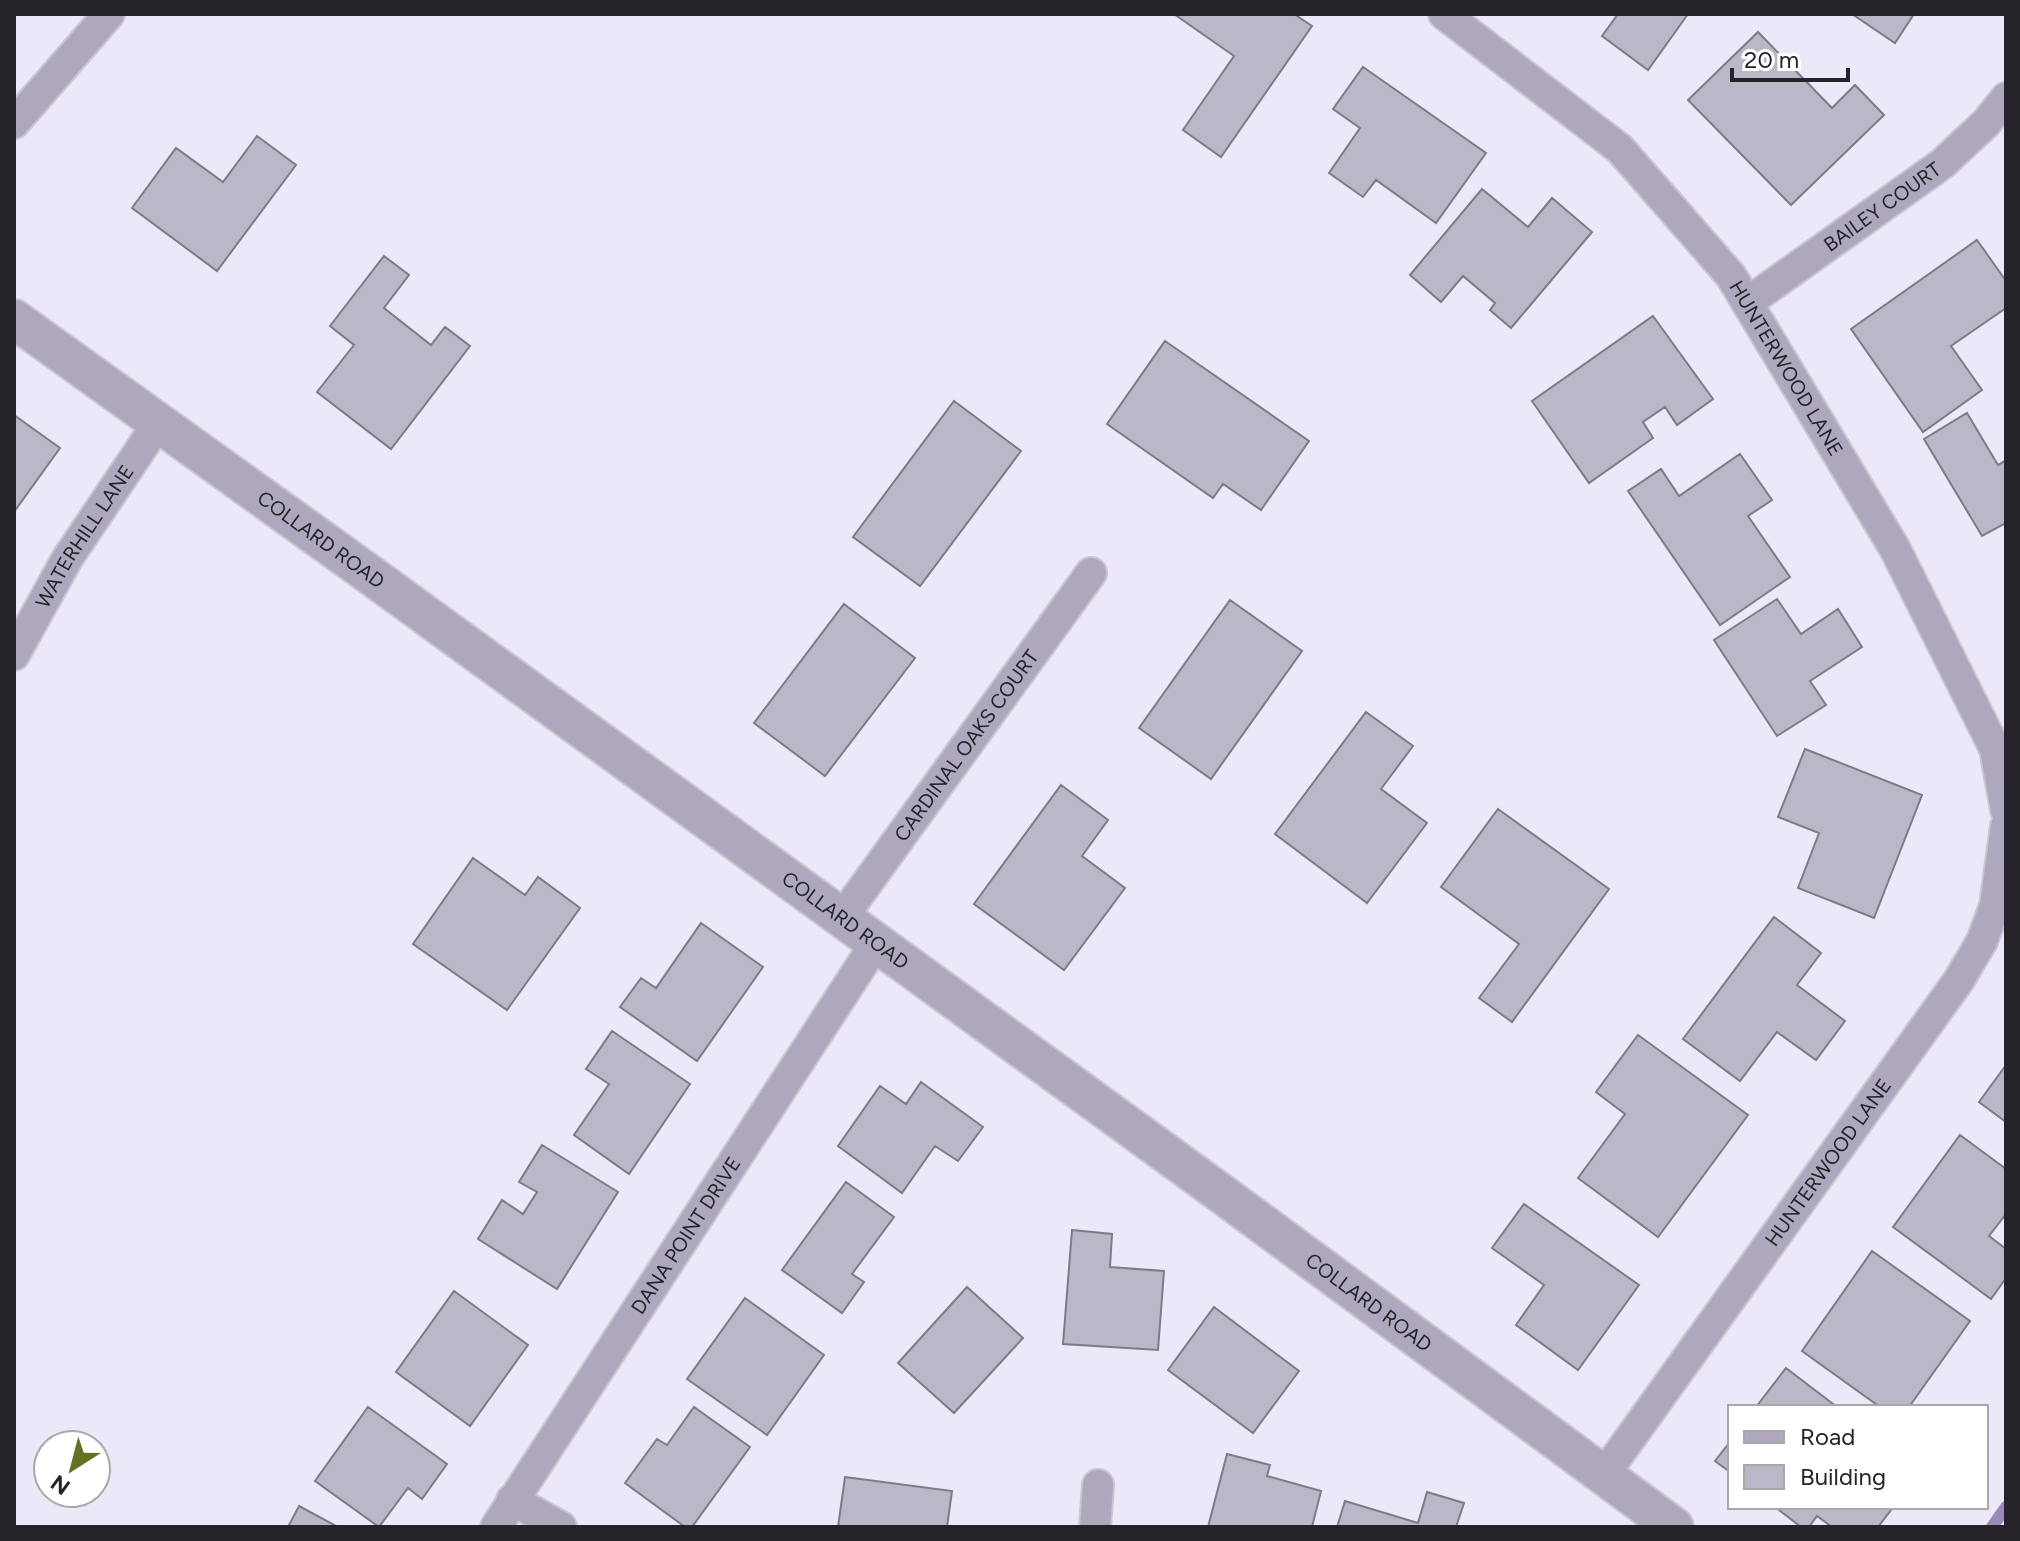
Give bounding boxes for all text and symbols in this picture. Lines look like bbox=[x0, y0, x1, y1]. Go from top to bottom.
scale bar bbox=[1732, 32, 1848, 82]
text: 20 m bbox=[1744, 45, 1799, 74]
street label: BAILEY COURT bbox=[1819, 157, 1945, 256]
street label: HUNTERWOOD LANE bbox=[1724, 276, 1848, 460]
street label: WATERHILL LANE bbox=[30, 460, 139, 612]
street label: COLLARD ROAD bbox=[253, 486, 389, 593]
street label: CARDINAL OAKS COURT bbox=[889, 645, 1043, 846]
street label: COLLARD ROAD bbox=[777, 866, 913, 974]
street label: HUNTERWOOD LANE bbox=[1760, 1074, 1896, 1251]
street label: DANA POINT DRIVE bbox=[626, 1152, 746, 1318]
street label: COLLARD ROAD bbox=[1301, 1248, 1437, 1357]
legend bbox=[1728, 1405, 1988, 1509]
text: Road bbox=[1800, 1422, 1855, 1451]
north arrow bbox=[32, 1429, 112, 1509]
text: Building bbox=[1800, 1462, 1886, 1491]
text: N bbox=[46, 1469, 75, 1501]

